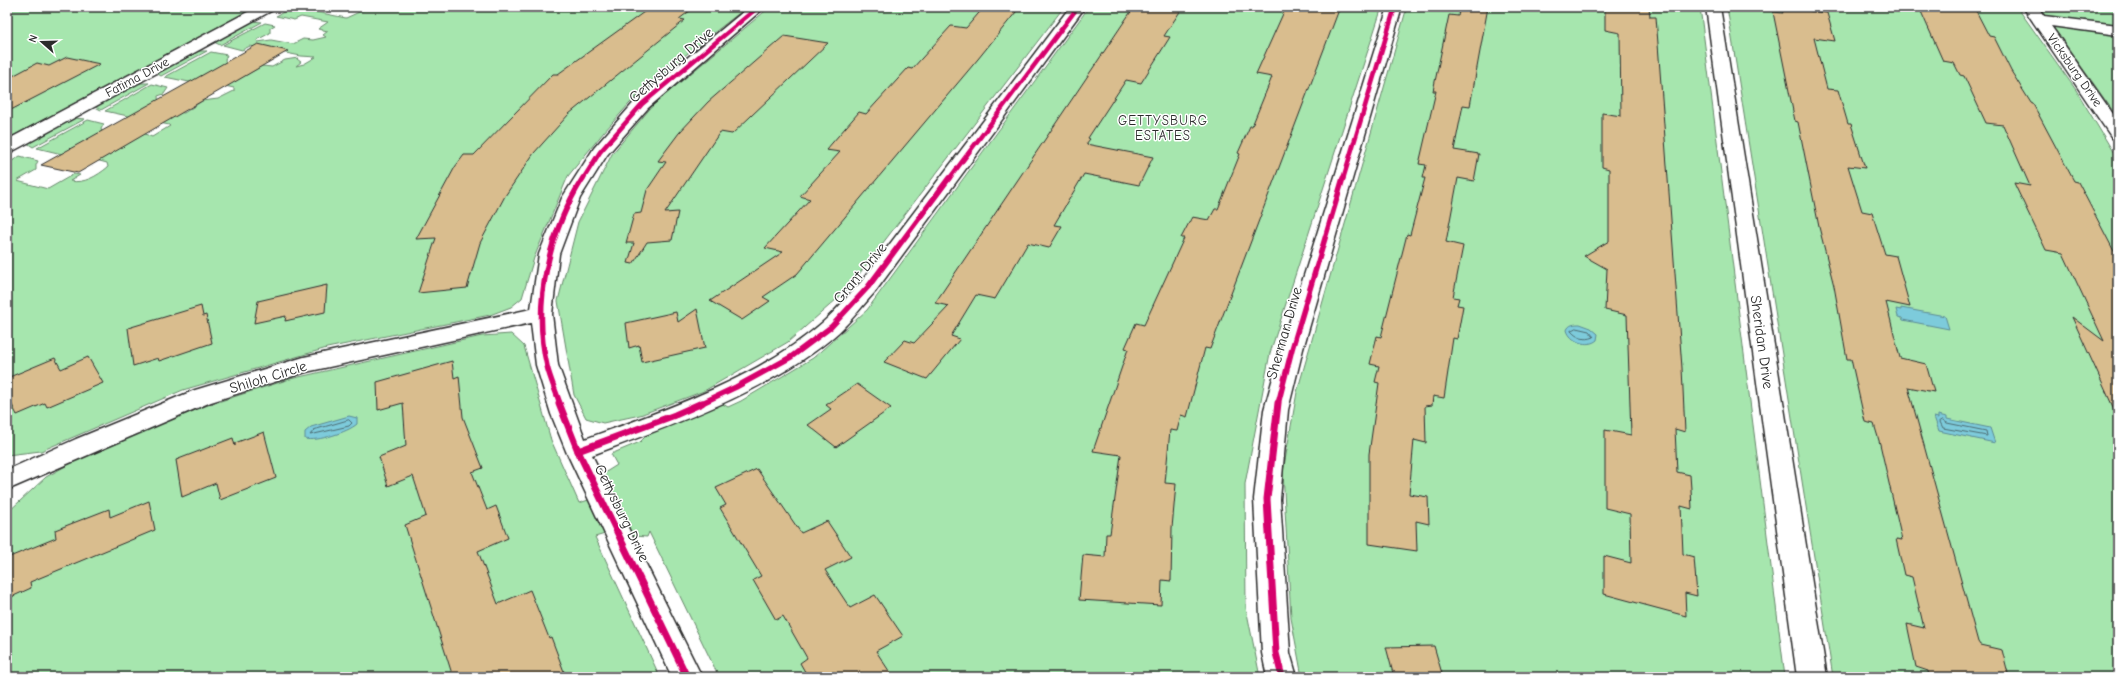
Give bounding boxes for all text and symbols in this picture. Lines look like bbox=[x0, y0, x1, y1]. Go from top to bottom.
north arrow bbox=[22, 22, 62, 62]
street label: Gettysburg Drive bbox=[625, 23, 717, 107]
street label: Vicksburg Drive bbox=[2044, 31, 2106, 110]
text: N bbox=[26, 33, 40, 44]
street label: Fatima Drive bbox=[103, 54, 172, 100]
district label: GETTYSBURG ESTATES bbox=[1118, 113, 1208, 143]
street label: Grant Drive bbox=[829, 238, 891, 307]
street label: Sherman Drive bbox=[1262, 284, 1306, 381]
street label: Sheridan Drive bbox=[1747, 294, 1778, 391]
street label: Shiloh Circle bbox=[227, 357, 309, 397]
street label: Gettysburg Drive bbox=[591, 461, 654, 565]

